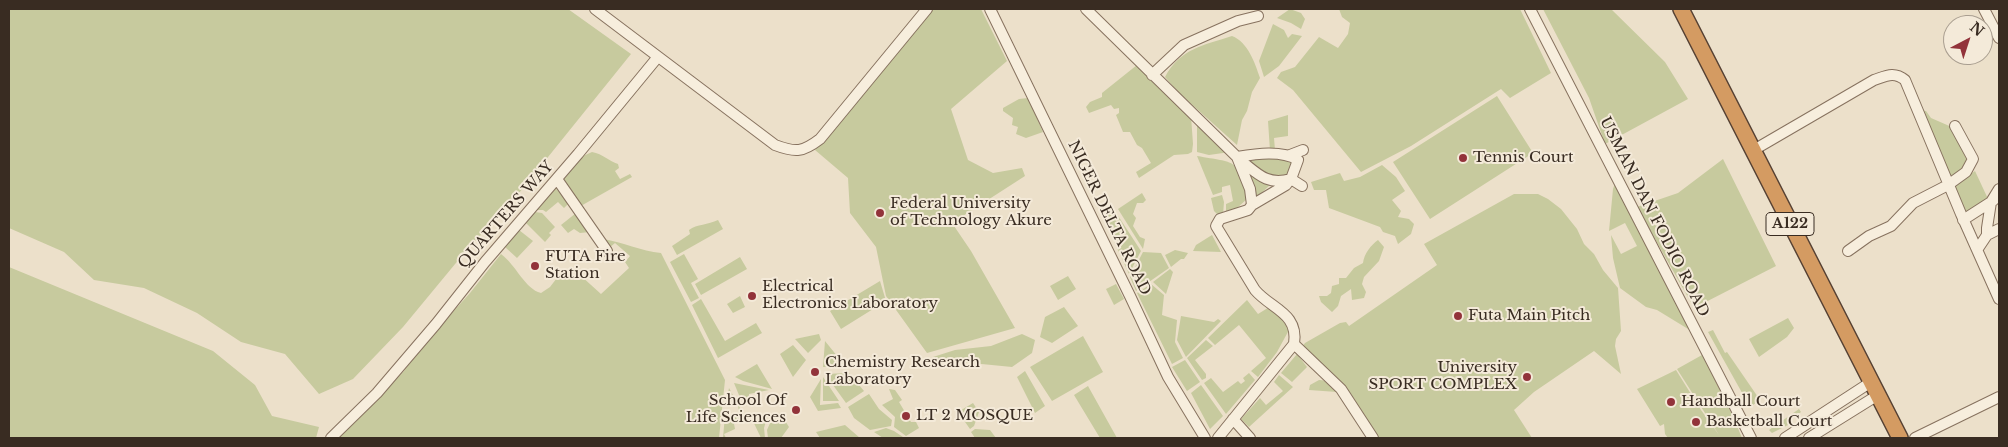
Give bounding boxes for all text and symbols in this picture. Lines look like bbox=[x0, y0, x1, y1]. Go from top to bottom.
north arrow bbox=[1943, 15, 1993, 65]
text: N bbox=[1966, 18, 1988, 40]
street label: USMAN DAN FODIO ROAD bbox=[1596, 114, 1712, 320]
street label: NIGER DELTA ROAD bbox=[1064, 138, 1154, 298]
place label: Tennis Court bbox=[1473, 149, 1574, 167]
marker: Tennis Court bbox=[1457, 152, 1469, 164]
street label: QUARTERS WAY bbox=[455, 158, 557, 272]
place label: Federal University of Technology Akure bbox=[890, 195, 1052, 230]
marker: Federal University of Technology Akure bbox=[874, 207, 886, 219]
road number: A122 bbox=[1766, 212, 1814, 235]
place label: FUTA Fire Station bbox=[545, 248, 626, 283]
marker: FUTA Fire Station bbox=[529, 260, 541, 272]
place label: Electrical Electronics Laboratory bbox=[762, 278, 938, 313]
marker: Electrical Electronics Laboratory bbox=[746, 290, 758, 302]
place label: Futa Main Pitch bbox=[1468, 307, 1590, 325]
marker: Futa Main Pitch bbox=[1452, 310, 1464, 322]
place label: Chemistry Research Laboratory bbox=[825, 354, 980, 389]
place label: University SPORT COMPLEX bbox=[1368, 359, 1517, 394]
marker: Chemistry Research Laboratory bbox=[809, 366, 821, 378]
marker: University SPORT COMPLEX bbox=[1521, 371, 1533, 383]
place label: School Of Life Sciences bbox=[686, 392, 786, 427]
place label: Handball Court bbox=[1681, 393, 1801, 411]
marker: Handball Court bbox=[1665, 396, 1677, 408]
marker: School Of Life Sciences bbox=[790, 404, 802, 416]
place label: LT 2 MOSQUE bbox=[916, 407, 1033, 425]
marker: LT 2 MOSQUE bbox=[900, 410, 912, 422]
place label: Basketball Court bbox=[1706, 413, 1832, 431]
marker: Basketball Court bbox=[1690, 416, 1702, 428]

